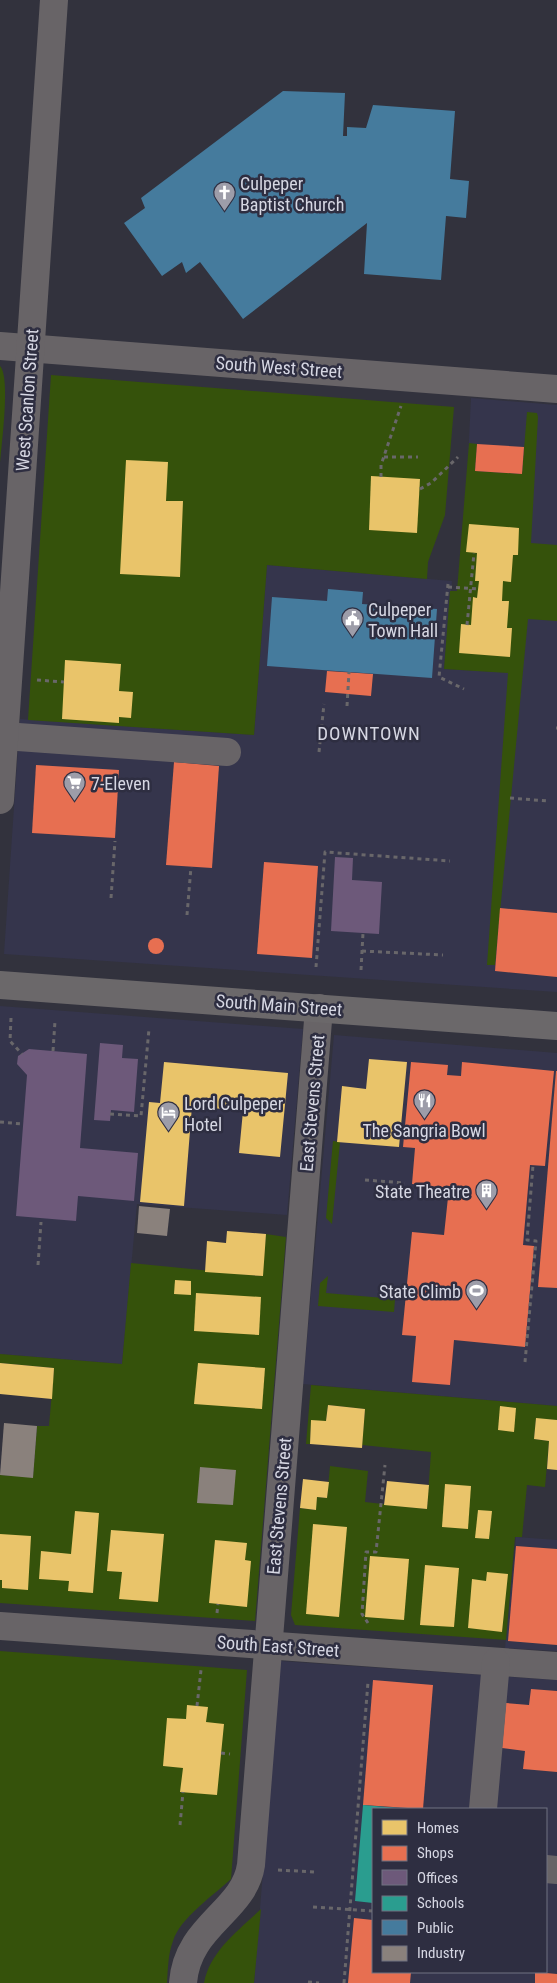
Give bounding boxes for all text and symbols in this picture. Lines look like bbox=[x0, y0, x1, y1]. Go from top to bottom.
place label: Culpeper Baptist Church bbox=[240, 173, 344, 215]
church icon: Culpeper Baptist Church bbox=[212, 181, 236, 212]
street label: West Scanlon Street bbox=[12, 328, 42, 472]
street label: South West Street bbox=[215, 352, 343, 382]
place label: Culpeper Town Hall bbox=[368, 599, 438, 641]
public building icon: Culpeper Town Hall bbox=[340, 607, 364, 638]
district label: DOWNTOWN bbox=[317, 722, 421, 745]
supermarket icon: 7-Eleven bbox=[63, 771, 87, 802]
place label: 7-Eleven bbox=[91, 773, 151, 794]
street label: South Main Street bbox=[215, 990, 343, 1020]
street label: East Stevens Street bbox=[296, 1034, 328, 1172]
restaurant icon: The Sangria Bowl bbox=[412, 1088, 436, 1119]
place label: Lord Culpeper Hotel bbox=[184, 1093, 284, 1135]
hotel icon: Lord Culpeper Hotel bbox=[156, 1101, 180, 1132]
place label: The Sangria Bowl bbox=[362, 1120, 486, 1141]
building icon: State Theatre bbox=[474, 1179, 498, 1210]
place label: State Theatre bbox=[375, 1181, 470, 1202]
sports icon: State Climb bbox=[465, 1279, 489, 1310]
place label: State Climb bbox=[379, 1281, 461, 1302]
street label: East Stevens Street bbox=[263, 1437, 295, 1575]
street label: South East Street bbox=[216, 1631, 340, 1661]
legend bbox=[372, 1808, 547, 1973]
text: Homes bbox=[417, 1819, 459, 1837]
text: Shops bbox=[417, 1844, 454, 1862]
text: Offices bbox=[417, 1869, 458, 1887]
text: Schools bbox=[417, 1894, 464, 1912]
text: Public bbox=[417, 1919, 454, 1937]
text: Industry bbox=[417, 1944, 465, 1962]

